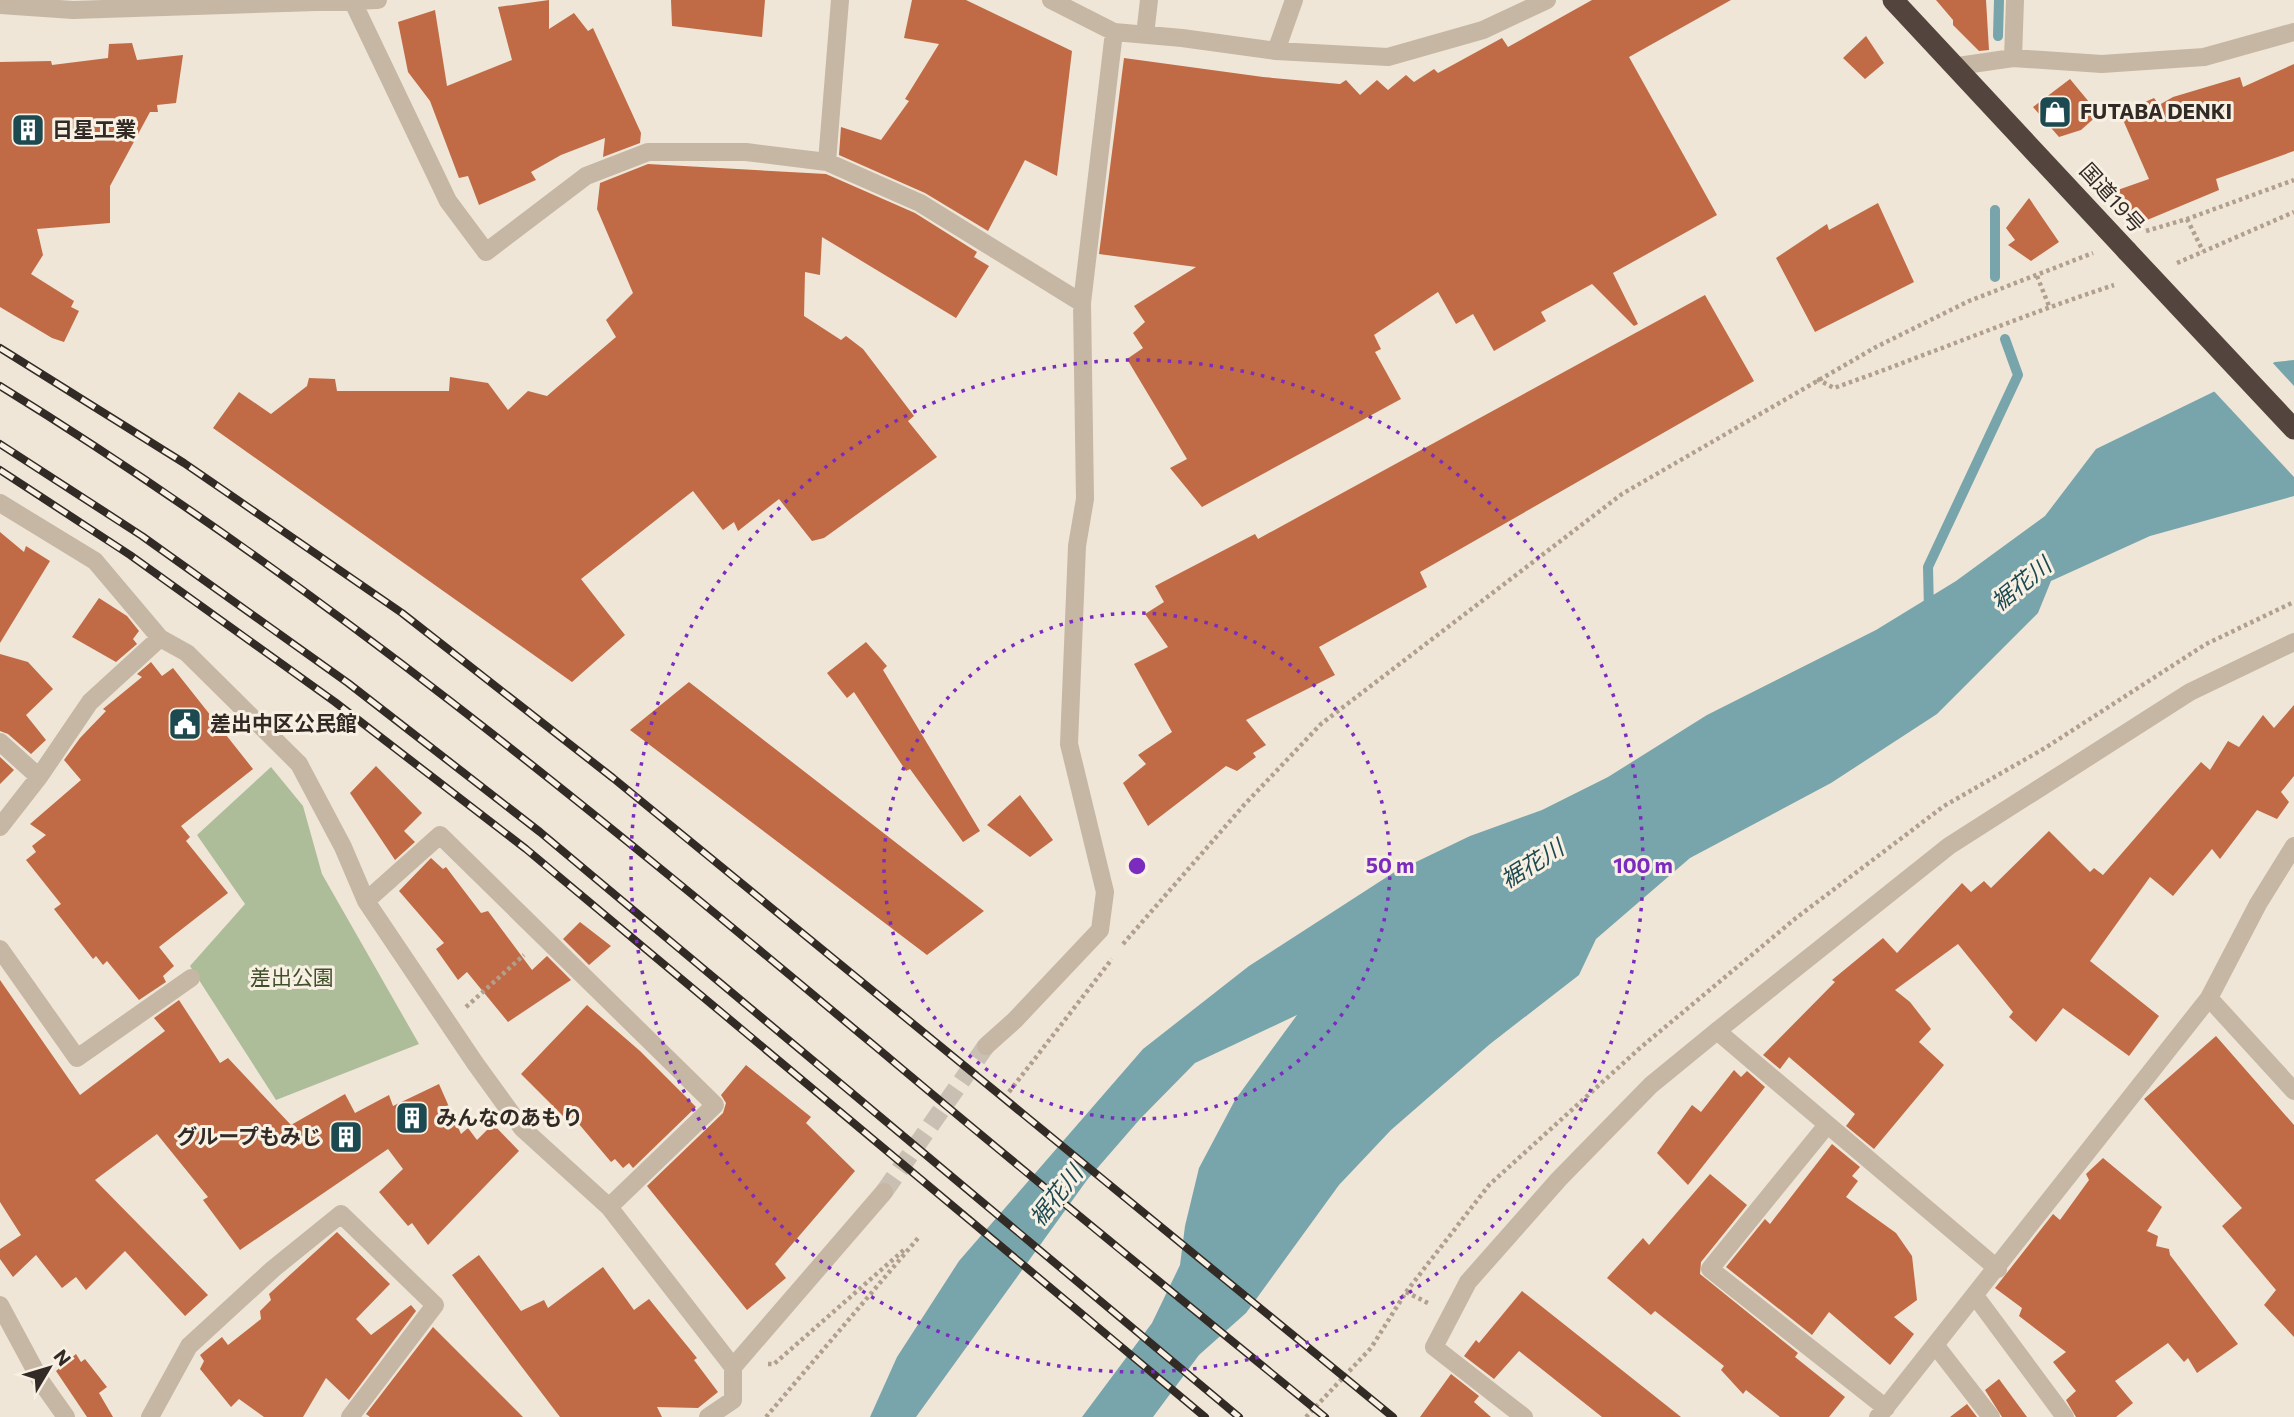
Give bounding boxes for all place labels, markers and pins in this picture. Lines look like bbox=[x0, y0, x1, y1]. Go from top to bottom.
shop icon: FUTABA DENKI bbox=[2036, 93, 2074, 131]
place label: FUTABA DENKI bbox=[2080, 98, 2232, 123]
building icon: 日星工業 bbox=[9, 111, 47, 149]
place label: 日星工業 bbox=[52, 116, 136, 141]
public building icon: 差出中区公民館 bbox=[166, 705, 204, 743]
place label: 差出中区公民館 bbox=[210, 710, 357, 735]
centre of rings bbox=[1125, 854, 1149, 878]
building icon: みんなのあもり bbox=[393, 1099, 431, 1137]
place label: みんなのあもり bbox=[436, 1104, 583, 1129]
building icon: グループもみじ bbox=[327, 1118, 365, 1156]
place label: グループもみじ bbox=[176, 1123, 322, 1148]

